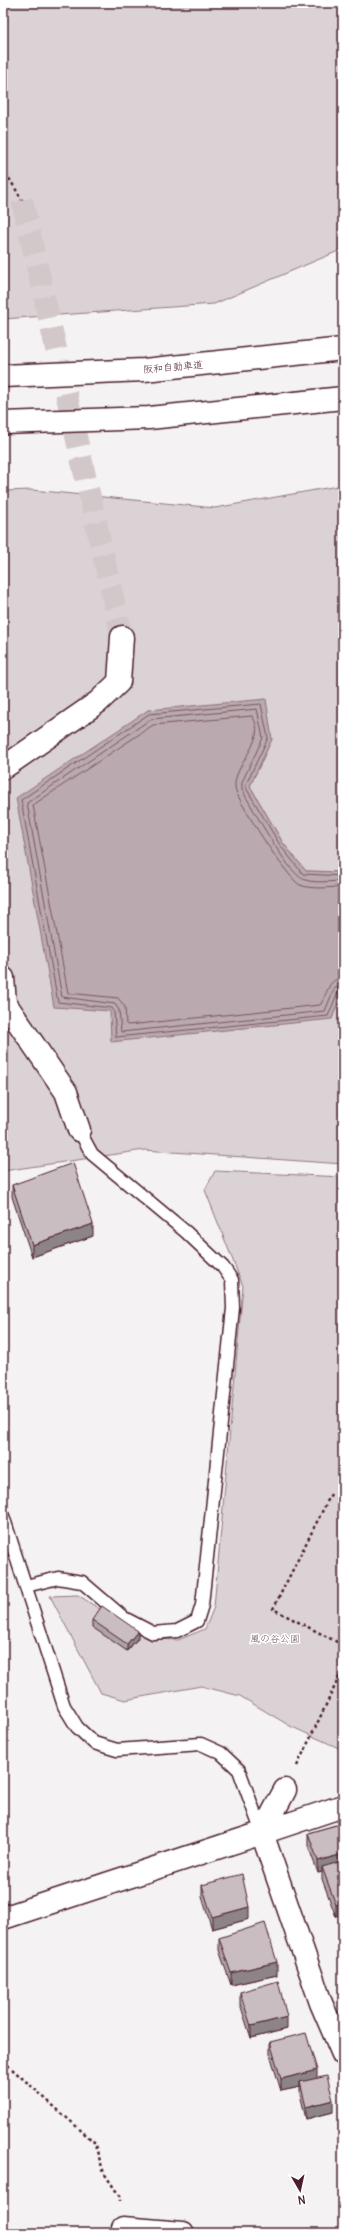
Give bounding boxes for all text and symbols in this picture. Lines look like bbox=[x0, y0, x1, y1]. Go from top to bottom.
street label: 阪和自動車道 bbox=[143, 358, 203, 376]
park label: 風の谷公園 bbox=[250, 1632, 300, 1645]
north arrow bbox=[280, 2170, 320, 2210]
text: N bbox=[297, 2192, 306, 2207]

